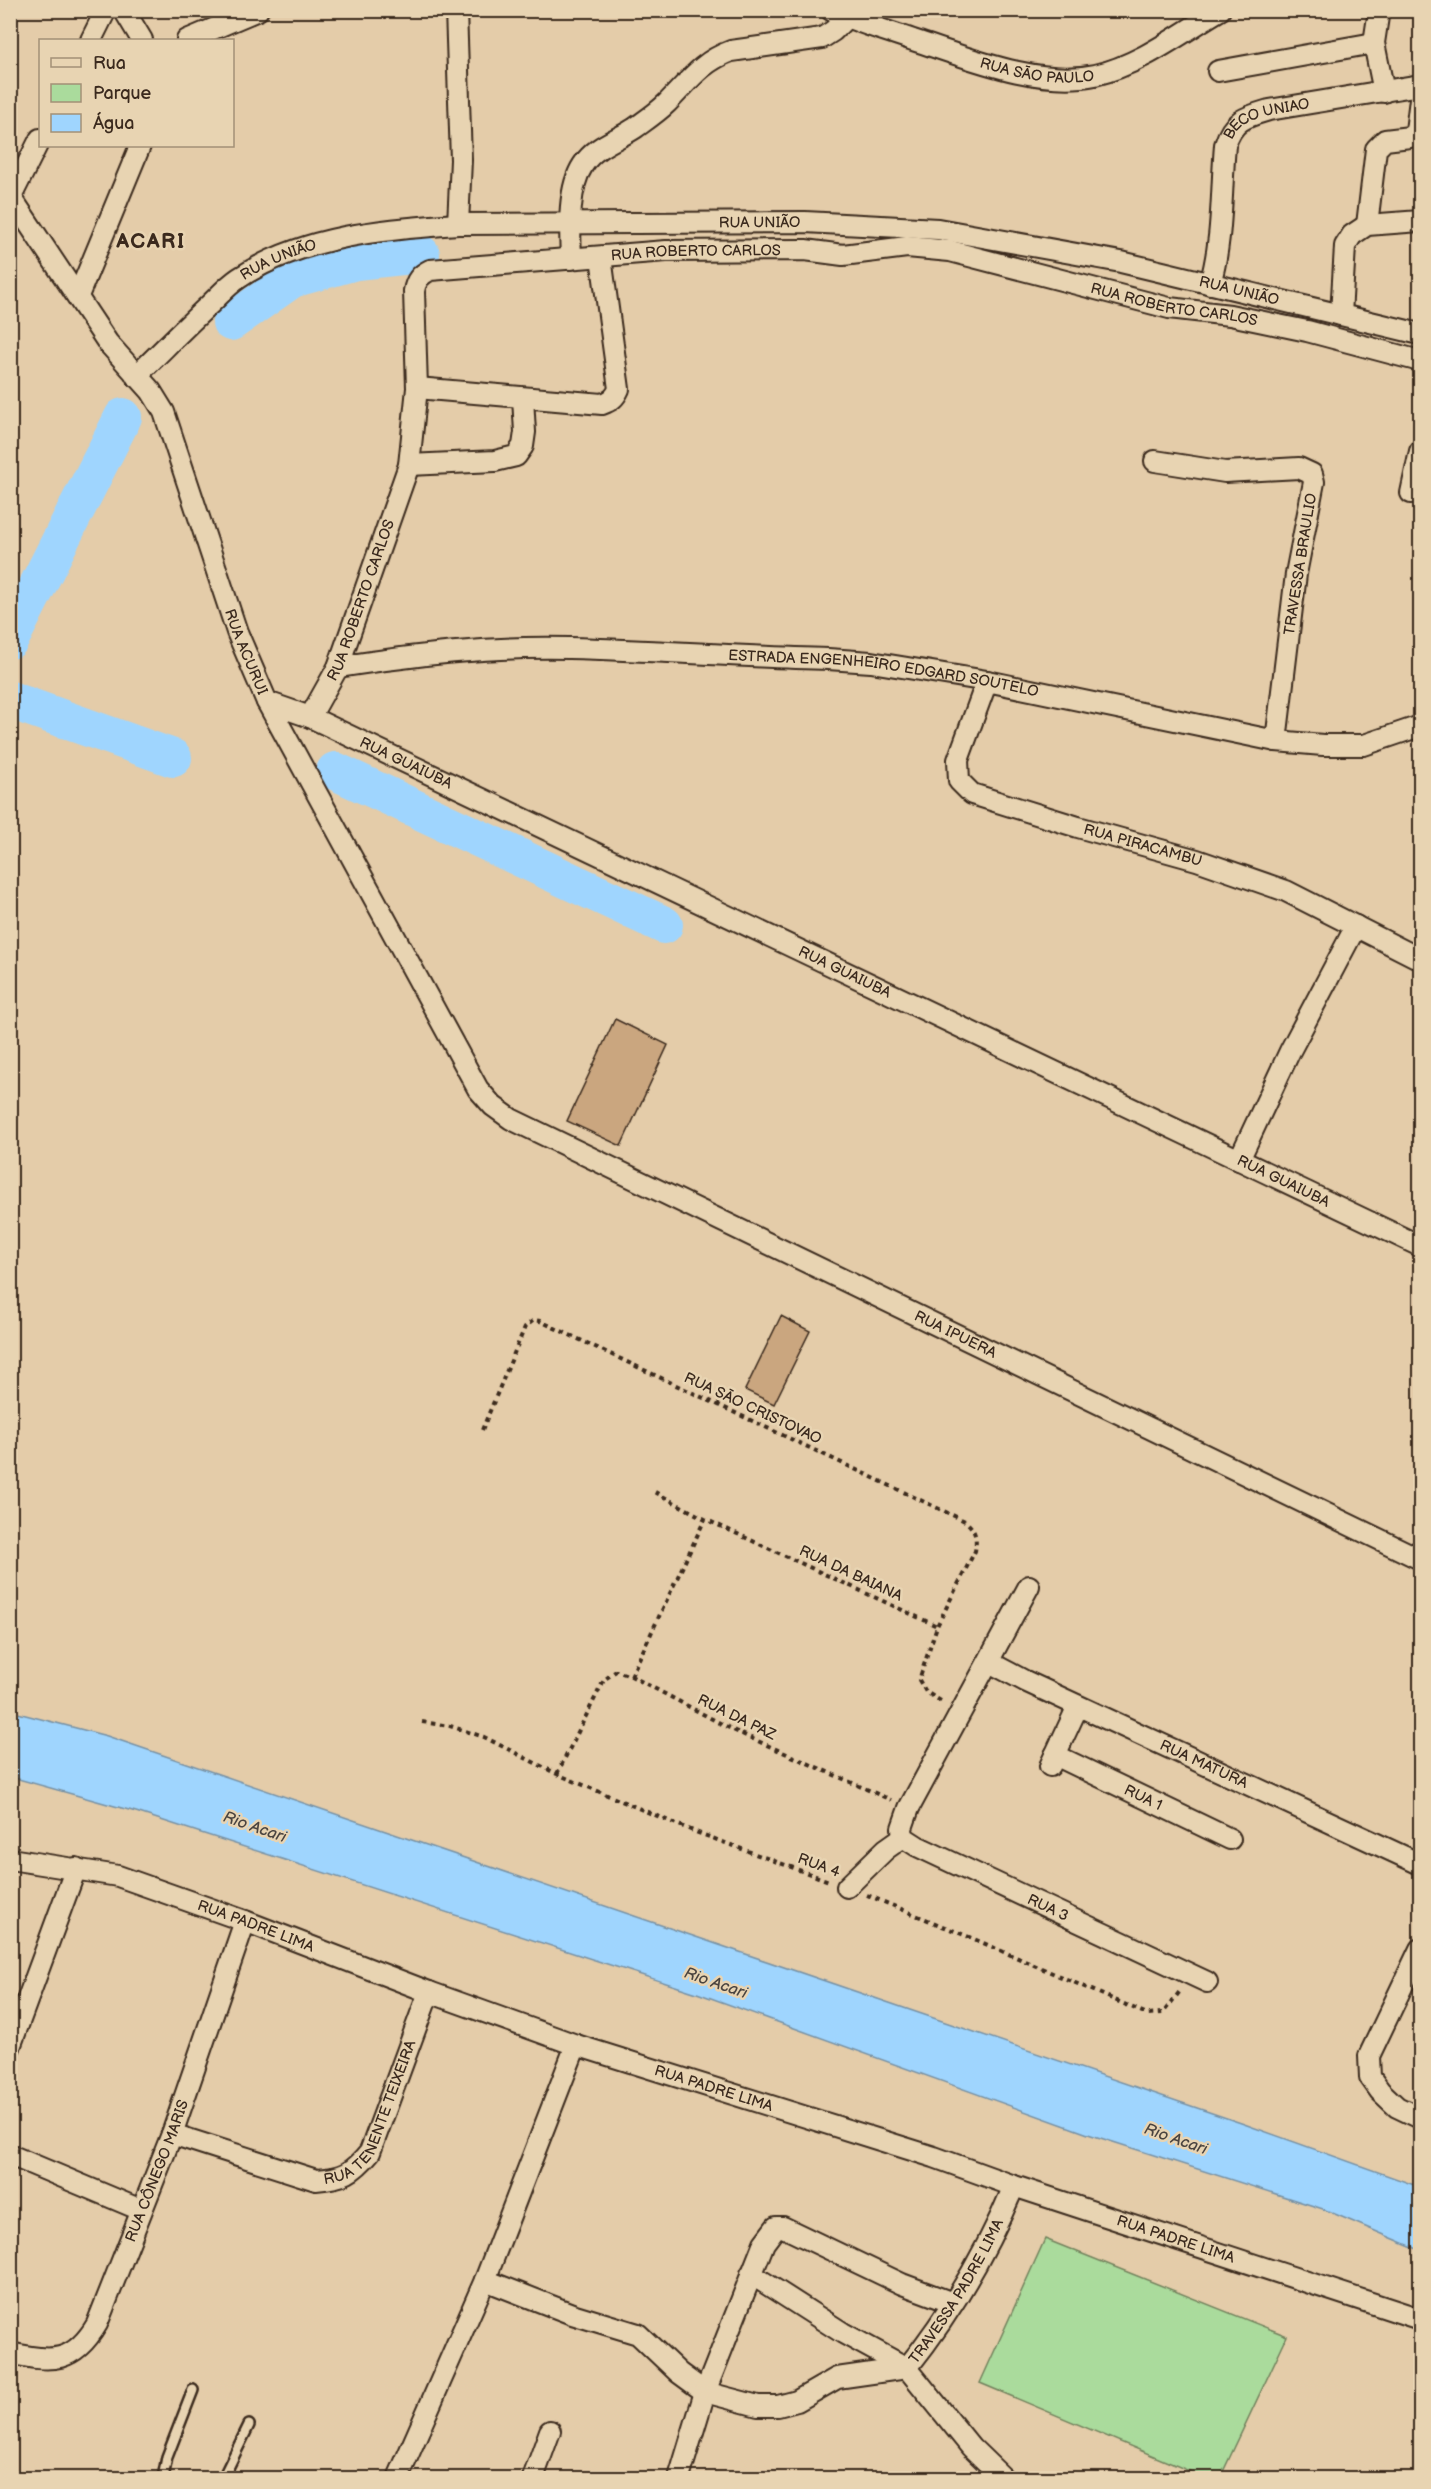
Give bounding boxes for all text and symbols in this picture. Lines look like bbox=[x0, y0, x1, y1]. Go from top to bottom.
legend bbox=[39, 39, 234, 147]
text: Rua bbox=[93, 53, 126, 74]
street label: RUA SĀO PAULO bbox=[978, 54, 1095, 88]
text: Parque bbox=[93, 83, 151, 104]
street label: BECO UNIAO bbox=[1219, 94, 1311, 143]
text: Água bbox=[93, 111, 134, 134]
street label: RUA UNIÃO bbox=[719, 213, 800, 232]
district label: ACARI bbox=[115, 229, 186, 254]
street label: RUA UNIÃO bbox=[237, 235, 319, 285]
street label: RUA ROBERTO CARLOS bbox=[610, 241, 781, 265]
street label: RUA UNIÃO bbox=[1197, 272, 1281, 310]
street label: RUA ROBERTO CARLOS bbox=[1088, 279, 1259, 331]
street label: TRAVESSA BRAULIO bbox=[1280, 492, 1321, 636]
street label: RUA ROBERTO CARLOS bbox=[323, 517, 399, 684]
street label: RUA ACURUI bbox=[220, 607, 272, 698]
street label: ESTRADA ENGENHEIRO EDGARD SOUTELO bbox=[728, 646, 1040, 701]
street label: RUA GUAIUBA bbox=[356, 733, 456, 794]
street label: RUA PIRACAMBU bbox=[1081, 820, 1204, 871]
street label: RUA GUAIUBA bbox=[795, 942, 895, 1003]
street label: RUA GUAIUBA bbox=[1234, 1151, 1334, 1212]
street label: RUA IPUERA bbox=[911, 1307, 1000, 1363]
street label: RUA SĀO CRISTOVAO bbox=[681, 1368, 825, 1449]
street label: RUA DA BAIANA bbox=[796, 1541, 906, 1606]
street label: RUA DA PAZ bbox=[694, 1690, 780, 1745]
street label: RUA MATURA bbox=[1157, 1736, 1252, 1793]
street label: RUA 1 bbox=[1121, 1781, 1165, 1815]
water label: Rio Acari bbox=[221, 1808, 290, 1847]
street label: RUA 4 bbox=[795, 1849, 843, 1882]
street label: RUA 3 bbox=[1024, 1890, 1072, 1926]
street label: RUA PADRE LIMA bbox=[195, 1896, 318, 1957]
water label: Rio Acari bbox=[682, 1964, 751, 2003]
street label: RUA TENENTE TEIXEIRA bbox=[322, 2037, 421, 2189]
street label: RUA PADRE LIMA bbox=[652, 2061, 776, 2116]
street label: RUA CÔNEGO MARIS bbox=[121, 2097, 193, 2245]
water label: Rio Acari bbox=[1142, 2120, 1211, 2159]
street label: RUA PADRE LIMA bbox=[1114, 2211, 1238, 2268]
street label: TRAVESSA PADRE LIMA bbox=[905, 2215, 1008, 2368]

